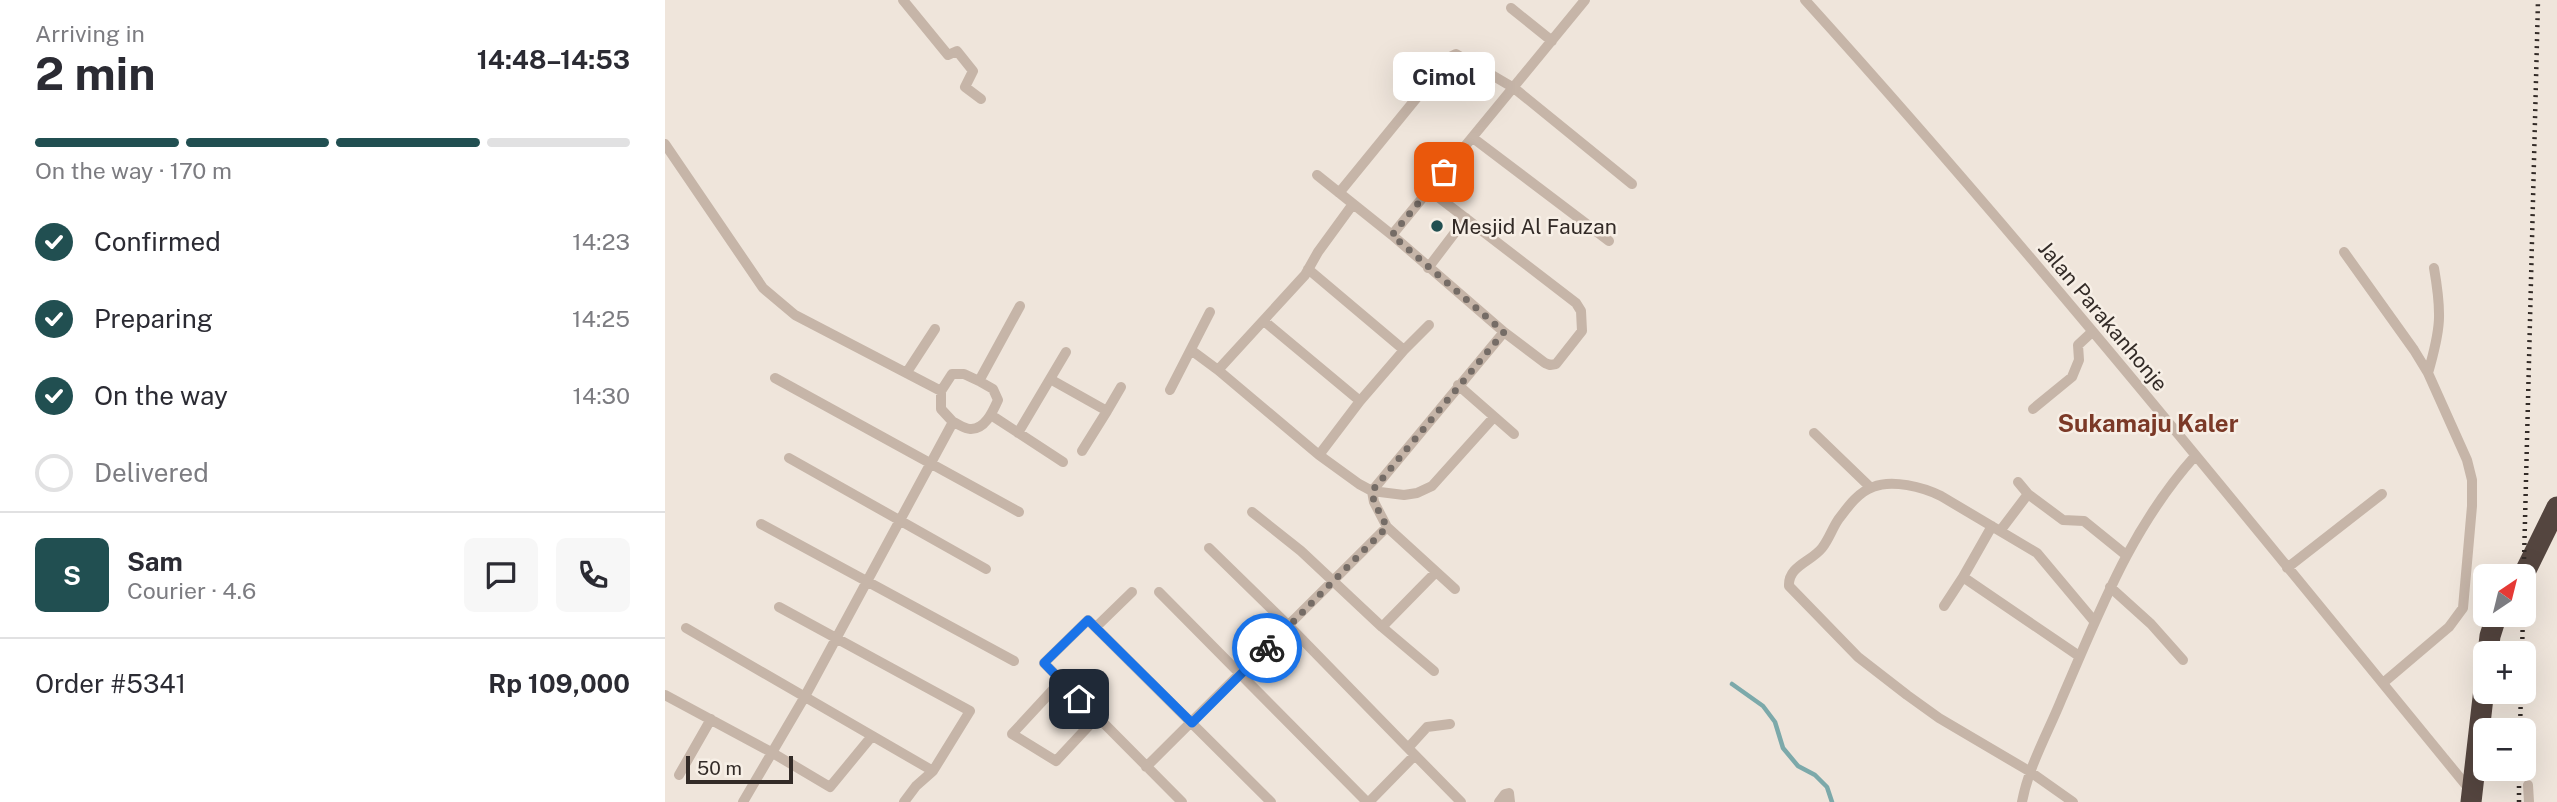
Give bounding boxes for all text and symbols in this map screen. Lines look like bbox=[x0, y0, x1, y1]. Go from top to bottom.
text: Arriving in bbox=[35, 20, 145, 47]
text: 14:48–14:53 bbox=[477, 44, 630, 75]
text: 2 min bbox=[35, 46, 155, 100]
callout: Cimol bbox=[1393, 53, 1495, 102]
text: Cimol bbox=[1412, 63, 1476, 90]
pin bbox=[1414, 142, 1474, 202]
icon: bag bbox=[1425, 153, 1463, 191]
text: On the way · 170 m bbox=[35, 157, 232, 184]
place label: Mesjid Al Fauzan bbox=[1451, 214, 1617, 239]
marker: Mesjid Al Fauzan bbox=[1429, 218, 1445, 234]
icon: check bbox=[35, 223, 73, 261]
text: Confirmed bbox=[94, 226, 221, 257]
text: 14:23 bbox=[572, 228, 630, 255]
street label: Jalan Parakanhonje bbox=[2033, 236, 2173, 396]
icon: check bbox=[35, 300, 73, 338]
text: Preparing bbox=[94, 303, 213, 334]
text: 14:25 bbox=[572, 305, 630, 332]
icon: check bbox=[35, 377, 73, 415]
text: On the way bbox=[94, 380, 228, 411]
text: 14:30 bbox=[573, 382, 630, 409]
district label: Sukamaju Kaler bbox=[2057, 409, 2239, 437]
text: Delivered bbox=[94, 457, 209, 488]
button: chat bbox=[464, 538, 538, 612]
button: phone bbox=[556, 538, 630, 612]
text: Sam bbox=[127, 546, 183, 577]
text: S bbox=[63, 560, 81, 591]
north arrow bbox=[2473, 564, 2536, 626]
map controls bbox=[2473, 564, 2536, 781]
text: Courier · 4.6 bbox=[127, 577, 256, 604]
courier bbox=[1232, 613, 1302, 683]
icon: bike bbox=[1248, 629, 1286, 667]
button: + bbox=[2473, 641, 2536, 704]
text: Order #5341 bbox=[35, 668, 186, 699]
text: Rp 109,000 bbox=[488, 668, 630, 699]
pin bbox=[1049, 669, 1109, 729]
icon: home bbox=[1060, 680, 1098, 718]
button: − bbox=[2473, 718, 2536, 781]
scale bar bbox=[686, 753, 793, 785]
text: 50 m bbox=[697, 757, 742, 779]

